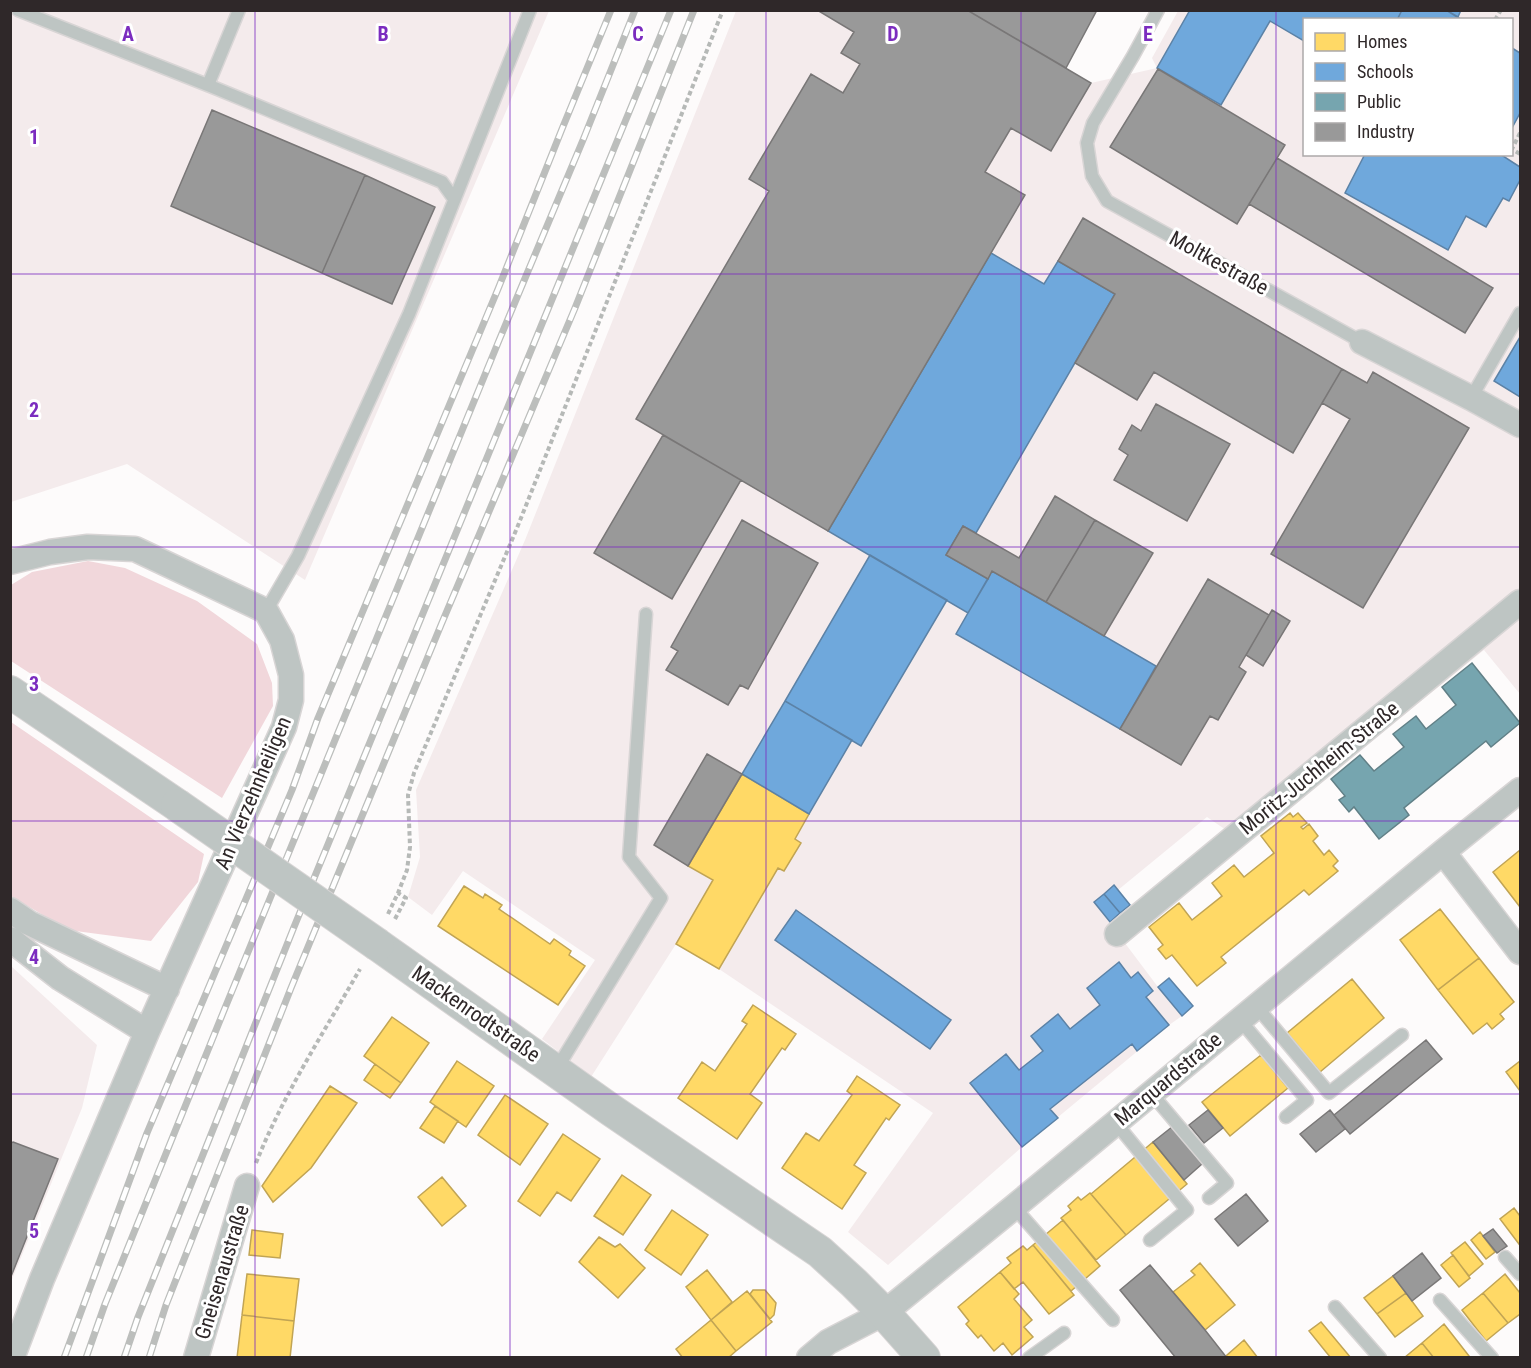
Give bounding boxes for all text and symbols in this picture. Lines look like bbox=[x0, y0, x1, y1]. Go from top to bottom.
legend bbox=[1303, 18, 1513, 156]
text: A bbox=[122, 22, 134, 46]
text: B bbox=[377, 22, 389, 46]
text: C bbox=[632, 22, 644, 46]
text: D bbox=[887, 22, 899, 46]
text: E bbox=[1143, 22, 1153, 46]
text: Homes bbox=[1357, 31, 1407, 52]
text: Schools bbox=[1357, 61, 1414, 82]
text: Public bbox=[1357, 91, 1401, 112]
text: Industry bbox=[1357, 121, 1415, 142]
text: 1 bbox=[29, 125, 39, 149]
street label: Moltkestraße bbox=[1165, 226, 1273, 300]
text: 2 bbox=[29, 398, 39, 422]
text: 3 bbox=[29, 672, 39, 696]
street label: Moritz-Juchheim-Straße bbox=[1234, 696, 1404, 840]
street label: An Vierzehnheiligen bbox=[210, 713, 296, 873]
text: 4 bbox=[29, 945, 39, 969]
street label: Mackenrodtstraße bbox=[407, 961, 545, 1067]
street label: Marquardstraße bbox=[1110, 1027, 1226, 1131]
street label: Gneisenaustraße bbox=[190, 1202, 254, 1342]
text: 5 bbox=[29, 1219, 39, 1243]

